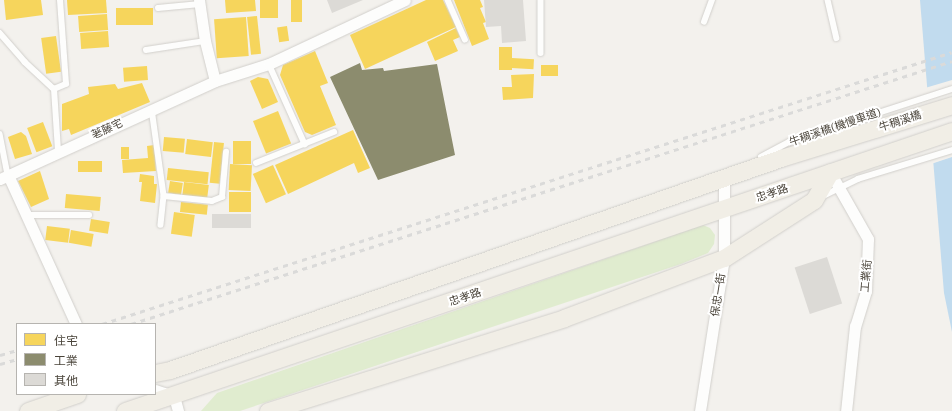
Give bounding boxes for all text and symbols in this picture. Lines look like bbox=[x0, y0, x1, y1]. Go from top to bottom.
street label: 牛稠溪橋(機慢車道) bbox=[788, 105, 882, 149]
street label: 牛稠溪橋 bbox=[877, 108, 923, 134]
street label: 荖藤宅 bbox=[89, 116, 125, 142]
street label: 忠孝路 bbox=[754, 181, 790, 205]
street label: 工業街 bbox=[858, 259, 874, 293]
street label: 保忠一街 bbox=[708, 272, 728, 318]
street label: 忠孝路 bbox=[447, 285, 483, 309]
legend bbox=[16, 323, 156, 395]
text: 住宅 bbox=[54, 333, 78, 347]
text: 工業 bbox=[54, 353, 78, 367]
text: 其他 bbox=[54, 373, 78, 387]

